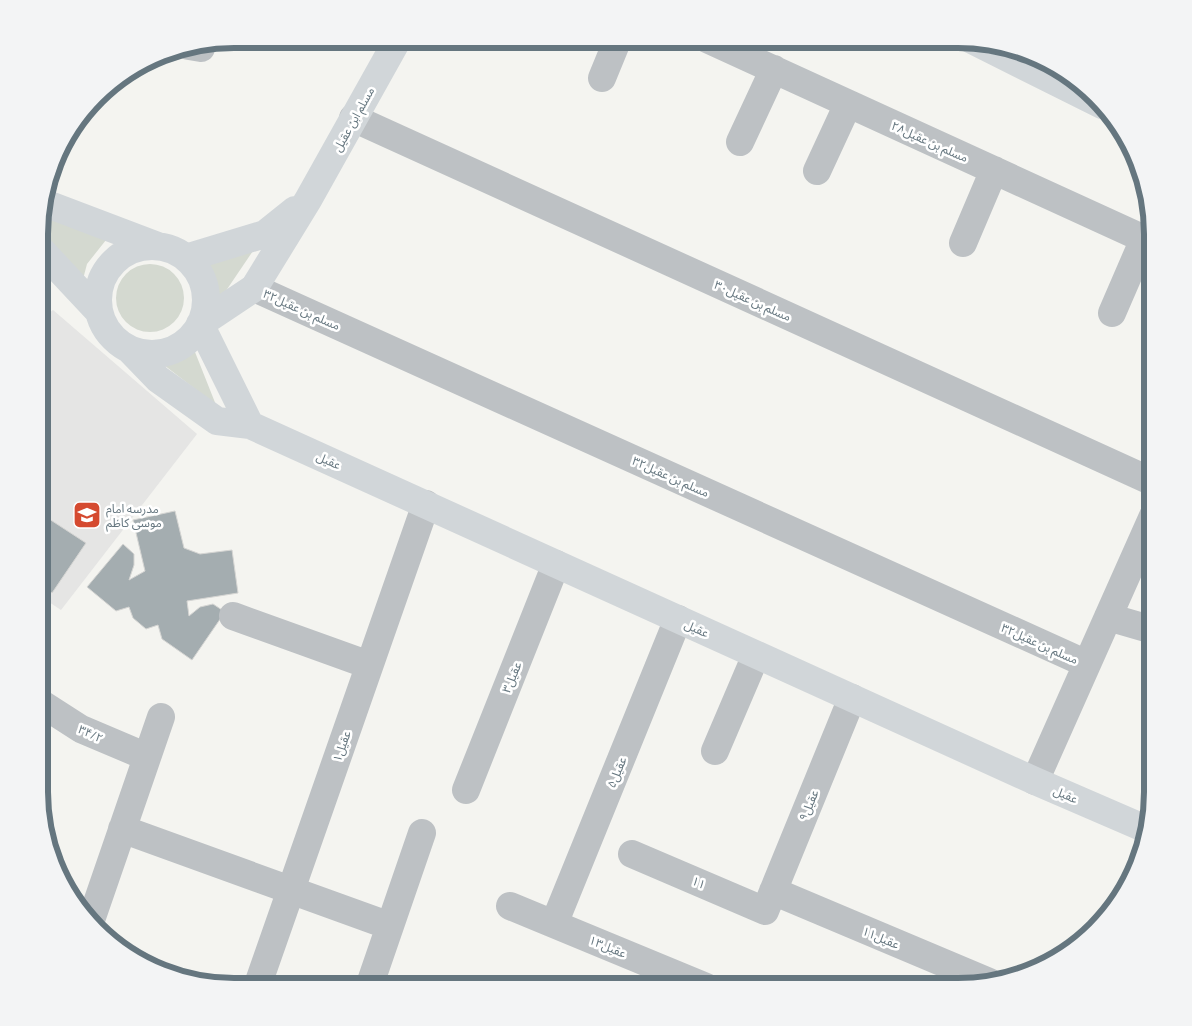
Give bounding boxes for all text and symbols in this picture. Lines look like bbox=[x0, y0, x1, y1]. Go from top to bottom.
street label: مسلم ابن عقیل bbox=[329, 84, 379, 155]
street label: مسلم بن عقیل۲۸ bbox=[888, 118, 971, 167]
street label: مسلم بن عقیل۳۰ bbox=[711, 277, 794, 326]
street label: مسلم بن عقیل۳۲ bbox=[260, 286, 343, 335]
street label: عقیل bbox=[314, 448, 343, 472]
street label: مسلم بن عقیل۳۲ bbox=[629, 453, 712, 502]
school or university icon: مدرسه امام موسی کاظم bbox=[72, 500, 102, 530]
place label: مدرسه امام موسی کاظم bbox=[106, 501, 162, 532]
street label: عقیل bbox=[682, 616, 711, 640]
street label: مسلم بن عقیل۳۲ bbox=[998, 620, 1081, 669]
street label: عقیل۳ bbox=[498, 659, 524, 695]
street label: ۳۴/۲ bbox=[77, 721, 105, 745]
street label: عقیل۱ bbox=[329, 729, 354, 764]
street label: عقیل۵ bbox=[603, 754, 629, 790]
street label: عقیل bbox=[1051, 783, 1080, 806]
street label: عقیل۹ bbox=[795, 787, 821, 823]
street label: ۱۱ bbox=[690, 873, 708, 891]
street label: عقیل۱۱ bbox=[860, 923, 902, 952]
street label: عقیل۱۳ bbox=[587, 932, 629, 961]

